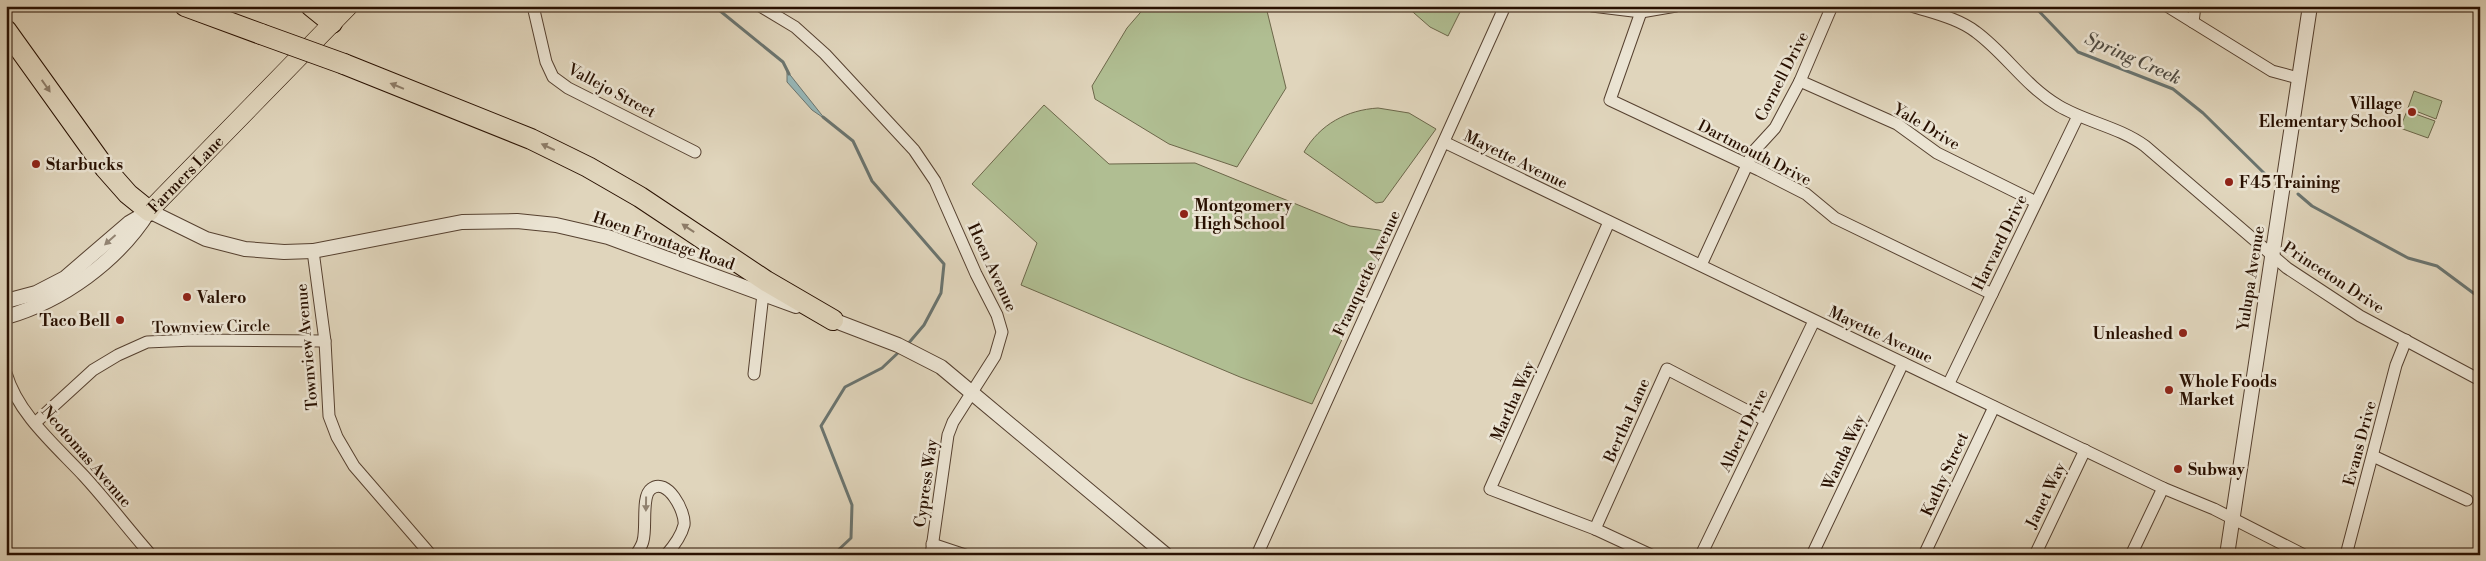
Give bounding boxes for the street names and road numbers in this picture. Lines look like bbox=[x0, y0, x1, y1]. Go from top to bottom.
street label: Cornell Drive bbox=[1751, 28, 1813, 125]
street label: Vallejo Street bbox=[563, 59, 659, 123]
street label: Yale Drive bbox=[1888, 99, 1964, 155]
street label: Dartmouth Drive bbox=[1694, 116, 1815, 190]
street label: Mayette Avenue bbox=[1460, 126, 1571, 194]
street label: Farmers Lane bbox=[144, 132, 228, 217]
street label: Harvard Drive bbox=[1968, 191, 2032, 294]
street label: Hoen Frontage Road bbox=[590, 207, 737, 275]
street label: Franquette Avenue bbox=[1329, 207, 1405, 340]
street label: Hoen Avenue bbox=[963, 220, 1021, 315]
street label: Yulupa Avenue bbox=[2233, 224, 2269, 333]
street label: Princeton Drive bbox=[2279, 238, 2388, 318]
street label: Townview Avenue bbox=[291, 283, 323, 411]
street label: Mayette Avenue bbox=[1825, 302, 1936, 368]
street label: Townview Circle bbox=[152, 316, 270, 338]
street label: Martha Way bbox=[1486, 358, 1540, 445]
street label: Bertha Lane bbox=[1599, 375, 1654, 466]
street label: Albert Drive bbox=[1715, 386, 1773, 476]
street label: Evans Drive bbox=[2339, 399, 2381, 488]
street label: Neotomas Avenue bbox=[37, 402, 136, 512]
street label: Wanda Way bbox=[1817, 411, 1870, 494]
street label: Kathy Street bbox=[1917, 429, 1973, 520]
street label: Cypress Way bbox=[910, 437, 942, 529]
street label: Janet Way bbox=[2021, 459, 2070, 532]

